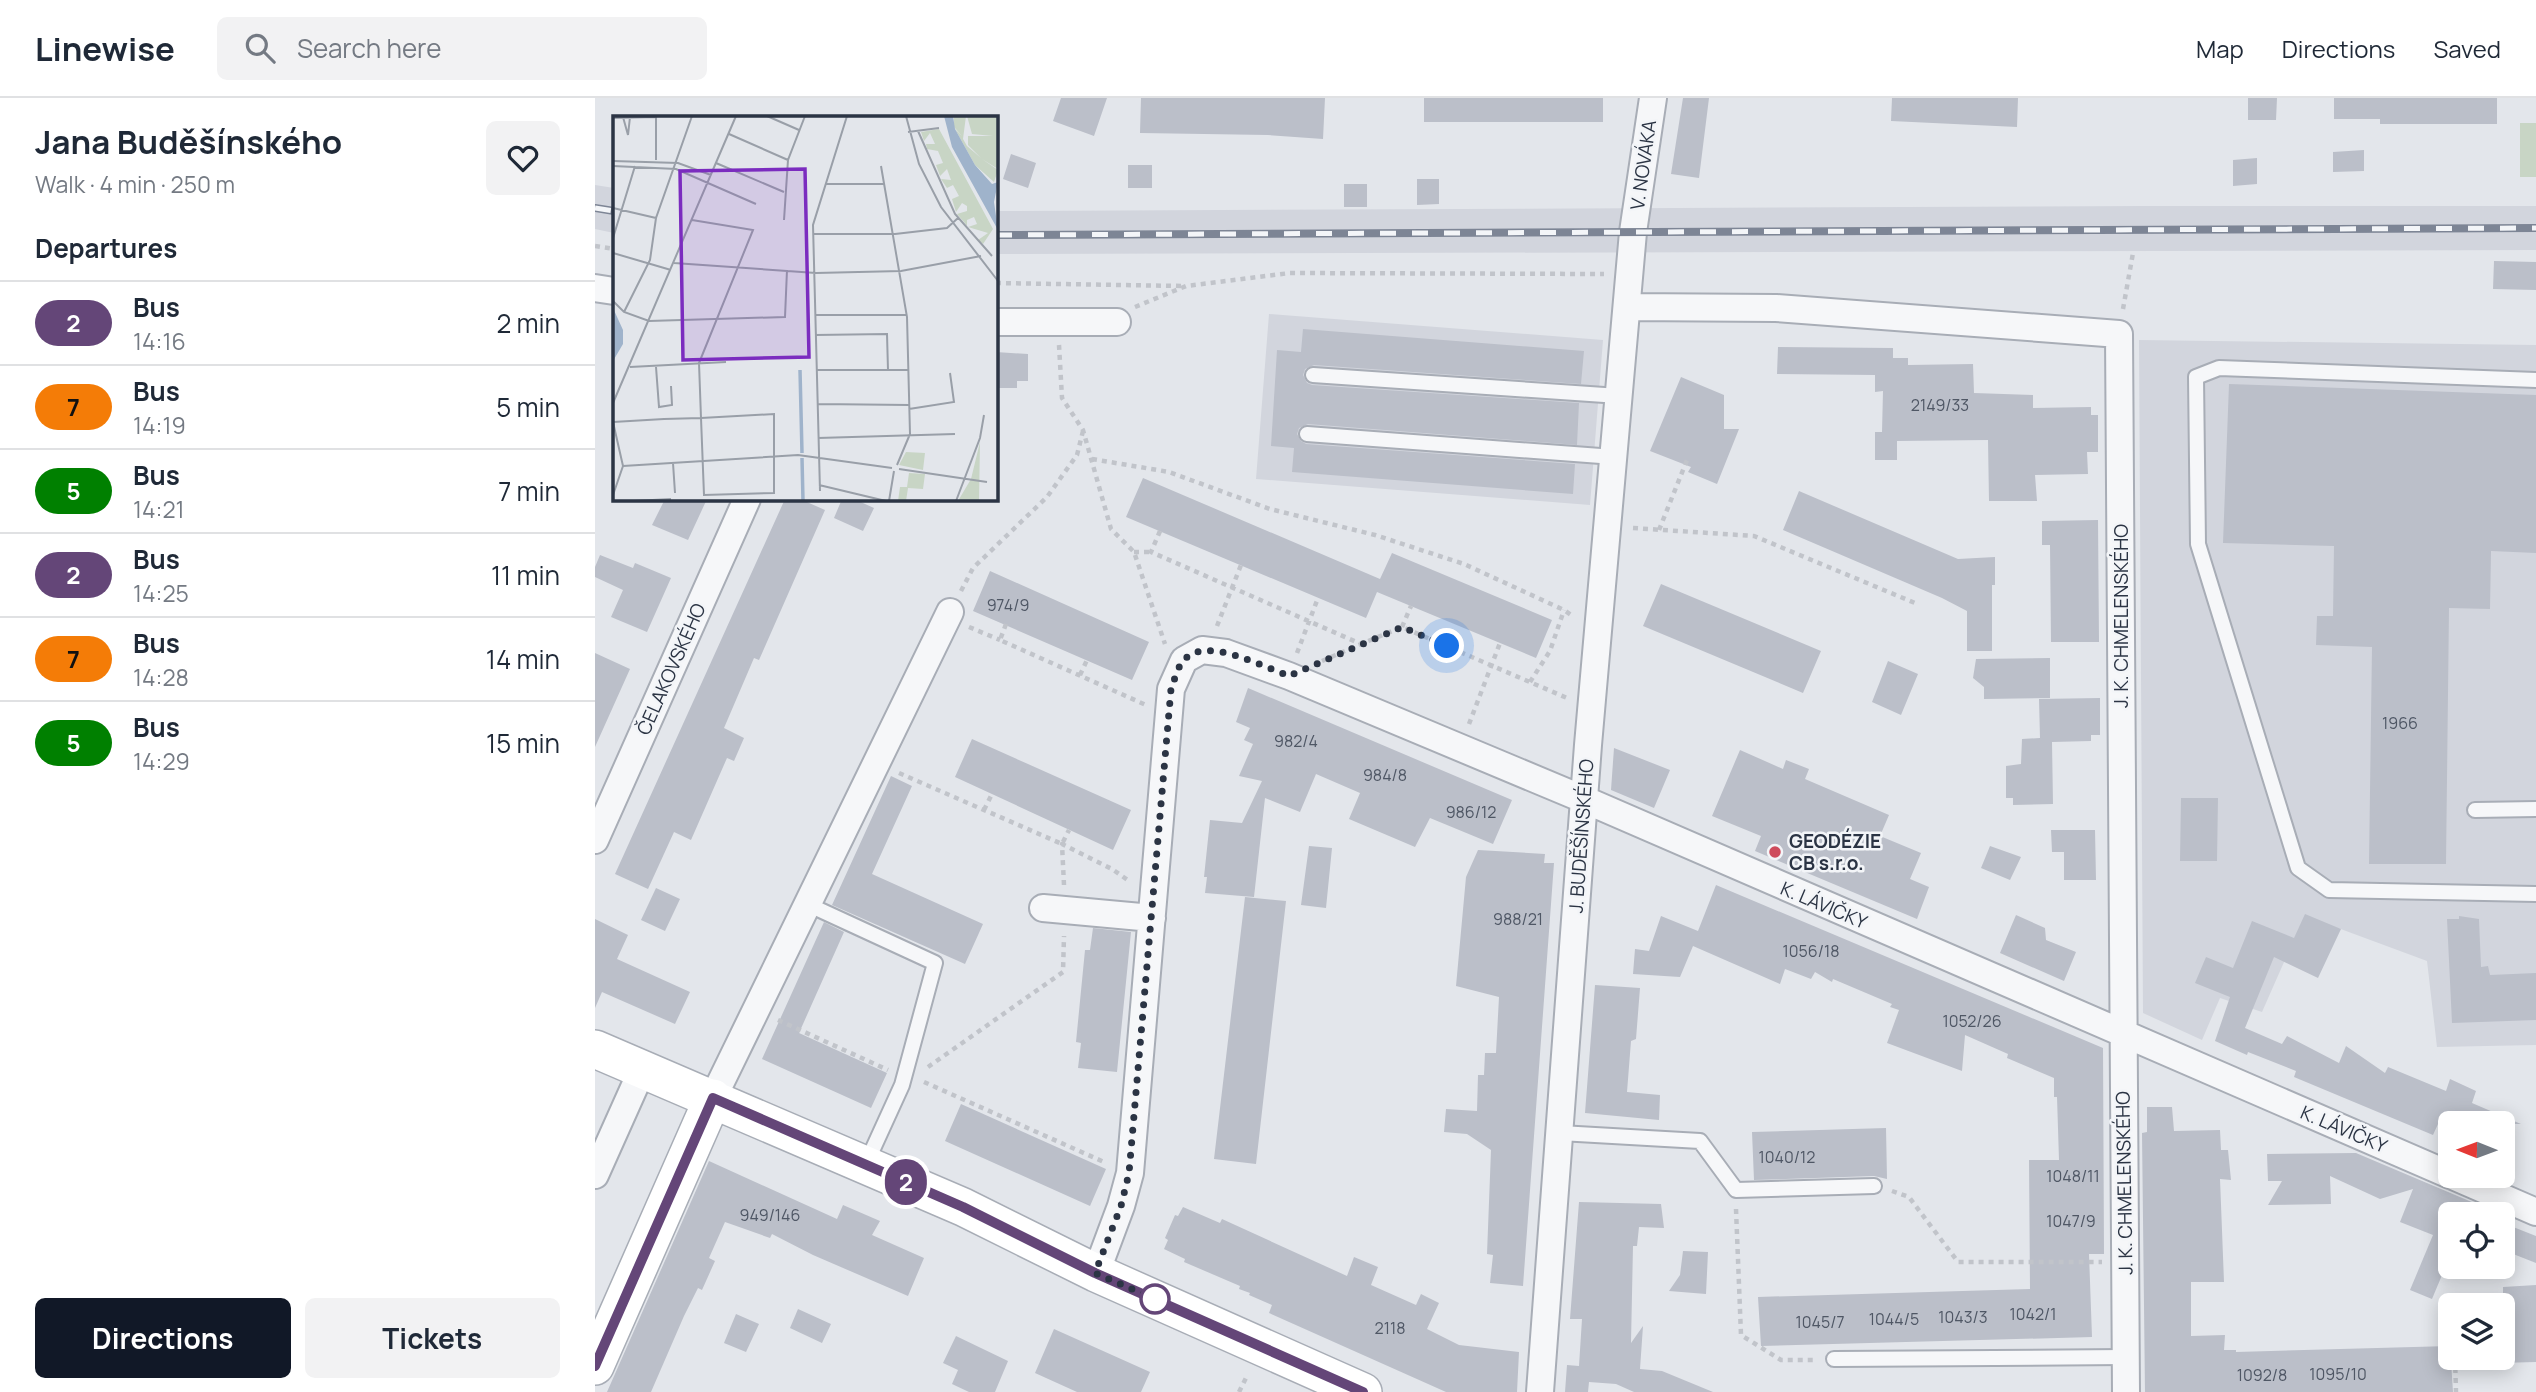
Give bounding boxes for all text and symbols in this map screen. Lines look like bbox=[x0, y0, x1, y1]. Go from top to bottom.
search box bbox=[217, 17, 707, 80]
text: Linewise bbox=[35, 26, 175, 71]
icon: search bbox=[241, 29, 279, 67]
text: Search here bbox=[297, 30, 441, 66]
text: Map bbox=[2196, 32, 2244, 65]
text: Directions bbox=[2282, 32, 2395, 65]
text: Saved bbox=[2433, 32, 2501, 65]
inset map bbox=[613, 116, 997, 500]
street label: V. NOVÁKA bbox=[1624, 118, 1662, 212]
text: Jana Buděšínského bbox=[35, 119, 342, 164]
button: heart bbox=[486, 121, 560, 195]
text: Walk · 4 min · 250 m bbox=[35, 168, 235, 200]
text: Departures bbox=[35, 230, 177, 266]
text: Bus bbox=[133, 289, 180, 325]
text: 2 min bbox=[496, 305, 560, 341]
text: 2 bbox=[66, 306, 81, 339]
text: 14:16 bbox=[133, 325, 186, 357]
text: Bus bbox=[133, 373, 180, 409]
text: 5 min bbox=[496, 389, 560, 425]
text: 7 bbox=[67, 390, 80, 423]
house number: 2149/33 bbox=[1911, 394, 1969, 416]
text: 14:19 bbox=[133, 409, 186, 441]
text: Bus bbox=[133, 457, 180, 493]
text: 7 min bbox=[498, 473, 560, 509]
text: 5 bbox=[66, 474, 81, 507]
text: 14:21 bbox=[133, 493, 185, 525]
street label: J. K. CHMELENSKÉHO bbox=[2108, 524, 2134, 708]
text: Bus bbox=[133, 541, 180, 577]
text: 11 min bbox=[491, 557, 560, 593]
text: 2 bbox=[66, 558, 81, 591]
text: 14:25 bbox=[133, 577, 189, 609]
house number: 974/9 bbox=[987, 594, 1029, 616]
street label: ČELAKOVSKÉHO bbox=[630, 599, 712, 739]
text: Bus bbox=[133, 625, 180, 661]
your location bbox=[1429, 628, 1464, 663]
text: 14 min bbox=[486, 641, 560, 677]
text: 7 bbox=[67, 642, 80, 675]
text: 14:28 bbox=[133, 661, 189, 693]
text: Bus bbox=[133, 709, 180, 745]
house number: 1966 bbox=[2382, 712, 2418, 734]
text: 15 min bbox=[486, 725, 560, 761]
text: 5 bbox=[66, 726, 81, 759]
house number: 982/4 bbox=[1274, 730, 1318, 752]
text: 14:29 bbox=[133, 745, 190, 777]
street label: J. BUDĚŠÍNSKÉHO bbox=[1563, 758, 1599, 914]
house number: 984/8 bbox=[1363, 764, 1407, 786]
house number: 986/12 bbox=[1446, 801, 1496, 823]
place label: GEODÉZIE CB s.r.o. bbox=[1789, 828, 1881, 876]
marker: GEODÉZIE CB s.r.o. bbox=[1767, 844, 1783, 860]
street label: K. LÁVIČKY bbox=[1777, 875, 1872, 935]
house number: 988/21 bbox=[1493, 908, 1543, 930]
house number: 1056/18 bbox=[1783, 940, 1839, 962]
house number: 1052/26 bbox=[1942, 1010, 2002, 1032]
street label: J. K. CHMELENSKÉHO bbox=[2109, 1091, 2139, 1275]
street label: K. LÁVIČKY bbox=[2297, 1099, 2392, 1159]
north arrow bbox=[2438, 1111, 2515, 1188]
map controls bbox=[2438, 1111, 2515, 1370]
house number: 1040/12 bbox=[1759, 1146, 1815, 1168]
line badge: 2 bbox=[883, 1159, 929, 1205]
text: 2 bbox=[899, 1165, 913, 1198]
house number: 1048/11 bbox=[2046, 1165, 2100, 1187]
button: locate bbox=[2438, 1202, 2515, 1279]
house number: 949/146 bbox=[740, 1204, 800, 1226]
house number: 1047/9 bbox=[2046, 1210, 2096, 1232]
unlabelled marker bbox=[1140, 1284, 1170, 1314]
button: layers bbox=[2438, 1293, 2515, 1370]
button: Directions bbox=[35, 1298, 291, 1378]
button: Tickets bbox=[305, 1298, 560, 1378]
house number: 1042/1 bbox=[2010, 1303, 2057, 1325]
house number: 1043/3 bbox=[1938, 1306, 1988, 1328]
house number: 1044/5 bbox=[1869, 1308, 1919, 1330]
house number: 1045/7 bbox=[1796, 1311, 1844, 1333]
house number: 2118 bbox=[1375, 1317, 1405, 1339]
house number: 1095/10 bbox=[2309, 1363, 2367, 1385]
house number: 1092/8 bbox=[2237, 1364, 2287, 1386]

